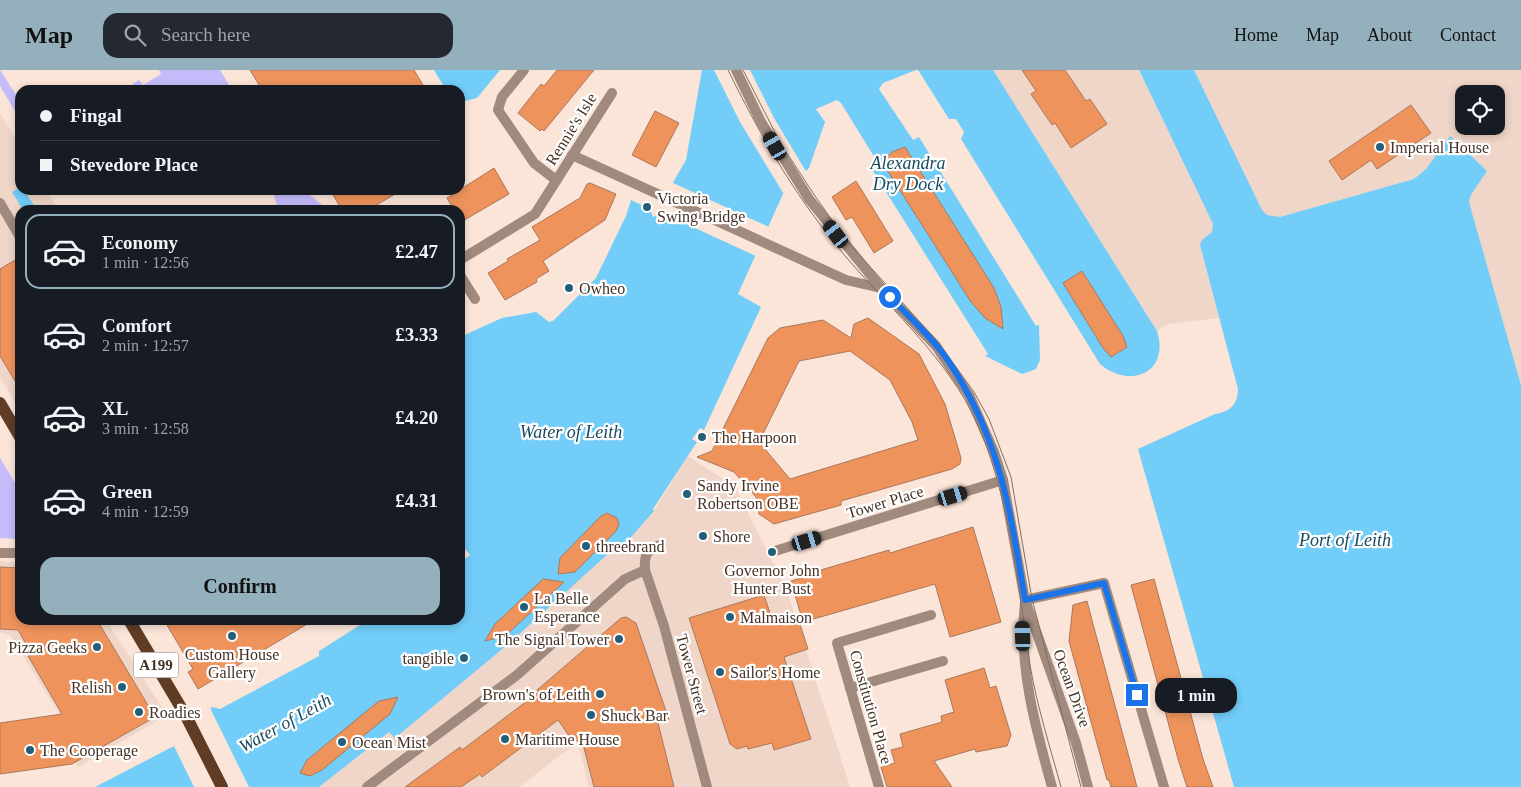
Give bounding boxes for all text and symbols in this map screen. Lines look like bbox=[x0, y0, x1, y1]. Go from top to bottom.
search box bbox=[103, 13, 453, 58]
icon: search bbox=[121, 21, 149, 49]
text: Map bbox=[25, 22, 73, 48]
text: Search here bbox=[161, 24, 250, 45]
text: Home bbox=[1234, 25, 1278, 45]
text: Map bbox=[1306, 25, 1339, 45]
text: About bbox=[1367, 25, 1412, 45]
text: Contact bbox=[1440, 25, 1496, 45]
map controls bbox=[1455, 85, 1505, 135]
button: locate bbox=[1455, 85, 1505, 135]
street label: Rennie's Isle bbox=[542, 90, 600, 168]
text: Fingal bbox=[70, 105, 122, 126]
car bbox=[761, 129, 788, 163]
place label: Imperial House bbox=[1390, 139, 1489, 157]
marker: Imperial House bbox=[1374, 141, 1386, 153]
water label: Alexandra Dry Dock bbox=[870, 153, 945, 194]
text: Stevedore Place bbox=[70, 154, 198, 175]
place label: Victoria Swing Bridge bbox=[657, 190, 745, 226]
marker: Victoria Swing Bridge bbox=[641, 201, 653, 213]
car bbox=[820, 218, 851, 250]
icon: car bbox=[42, 229, 87, 274]
text: Economy bbox=[102, 232, 178, 253]
text: £2.47 bbox=[395, 241, 438, 262]
text: 1 min · 12:56 bbox=[102, 254, 189, 271]
place label: Owheo bbox=[579, 280, 625, 297]
marker: Owheo bbox=[563, 282, 575, 294]
route start bbox=[879, 286, 901, 308]
icon: car bbox=[42, 312, 87, 357]
text: Comfort bbox=[102, 315, 172, 336]
text: £3.33 bbox=[395, 324, 438, 345]
text: 2 min · 12:57 bbox=[102, 337, 189, 354]
icon: car bbox=[42, 395, 87, 440]
text: XL bbox=[102, 398, 128, 419]
text: £4.20 bbox=[395, 407, 438, 428]
text: 3 min · 12:58 bbox=[102, 420, 189, 437]
water label: Water of Leith bbox=[520, 422, 622, 442]
place label: The Harpoon bbox=[712, 429, 797, 447]
marker: The Harpoon bbox=[696, 431, 708, 443]
place label: Sandy Irvine Robertson OBE bbox=[697, 477, 799, 512]
icon: car bbox=[42, 478, 87, 523]
text: Green bbox=[102, 481, 152, 502]
street label: Tower Place bbox=[845, 482, 925, 522]
car bbox=[936, 484, 969, 508]
marker: Sandy Irvine Robertson OBE bbox=[681, 488, 693, 500]
text: £4.31 bbox=[395, 490, 438, 511]
text: 4 min · 12:59 bbox=[102, 503, 189, 520]
place label: Shore bbox=[713, 528, 750, 545]
car bbox=[790, 529, 823, 553]
marker: Shore bbox=[697, 530, 709, 542]
water label: Port of Leith bbox=[1298, 530, 1391, 550]
place label: threebrand bbox=[596, 538, 664, 555]
marker: threebrand bbox=[580, 540, 592, 552]
marker: Governor John Hunter Bust bbox=[766, 546, 778, 558]
button: Confirm bbox=[40, 557, 440, 615]
place label: Governor John Hunter Bust bbox=[724, 562, 820, 597]
place label: La Belle Esperance bbox=[534, 590, 600, 626]
marker: La Belle Esperance bbox=[518, 601, 530, 613]
place label: Malmaison bbox=[740, 609, 812, 626]
marker: Malmaison bbox=[724, 611, 736, 623]
car bbox=[1014, 621, 1031, 651]
marker: Custom House Gallery bbox=[226, 630, 238, 642]
place label: The Signal Tower bbox=[495, 631, 610, 649]
street label: Tower Street bbox=[673, 632, 711, 716]
marker: The Signal Tower bbox=[613, 633, 625, 645]
place label: Pizza Geeks bbox=[8, 639, 87, 656]
marker: Pizza Geeks bbox=[91, 641, 103, 653]
place label: Custom House Gallery bbox=[185, 646, 279, 682]
street label: Ocean Drive bbox=[1050, 647, 1094, 729]
street label: Constitution Place bbox=[847, 648, 895, 766]
place label: tangible bbox=[402, 650, 454, 668]
road number: A199 bbox=[134, 652, 178, 678]
marker: tangible bbox=[458, 652, 470, 664]
place label: Sailor's Home bbox=[730, 664, 820, 681]
marker: Sailor's Home bbox=[714, 666, 726, 678]
callout: 1 min bbox=[1154, 678, 1237, 712]
place label: Relish bbox=[71, 679, 112, 696]
marker: Relish bbox=[116, 681, 128, 693]
route end bbox=[1126, 684, 1148, 706]
place label: Brown's of Leith bbox=[482, 686, 590, 703]
text: 1 min bbox=[1177, 687, 1215, 704]
marker: Brown's of Leith bbox=[594, 688, 606, 700]
water label: Water of Leith bbox=[235, 689, 335, 757]
place label: Roadies bbox=[149, 704, 201, 721]
marker: Roadies bbox=[133, 706, 145, 718]
place label: Shuck Bar bbox=[601, 707, 669, 724]
marker: Shuck Bar bbox=[585, 709, 597, 721]
place label: Maritime House bbox=[515, 731, 619, 748]
marker: Maritime House bbox=[499, 733, 511, 745]
place label: Ocean Mist bbox=[352, 734, 427, 751]
marker: Ocean Mist bbox=[336, 736, 348, 748]
place label: The Cooperage bbox=[40, 742, 138, 760]
marker: The Cooperage bbox=[24, 744, 36, 756]

